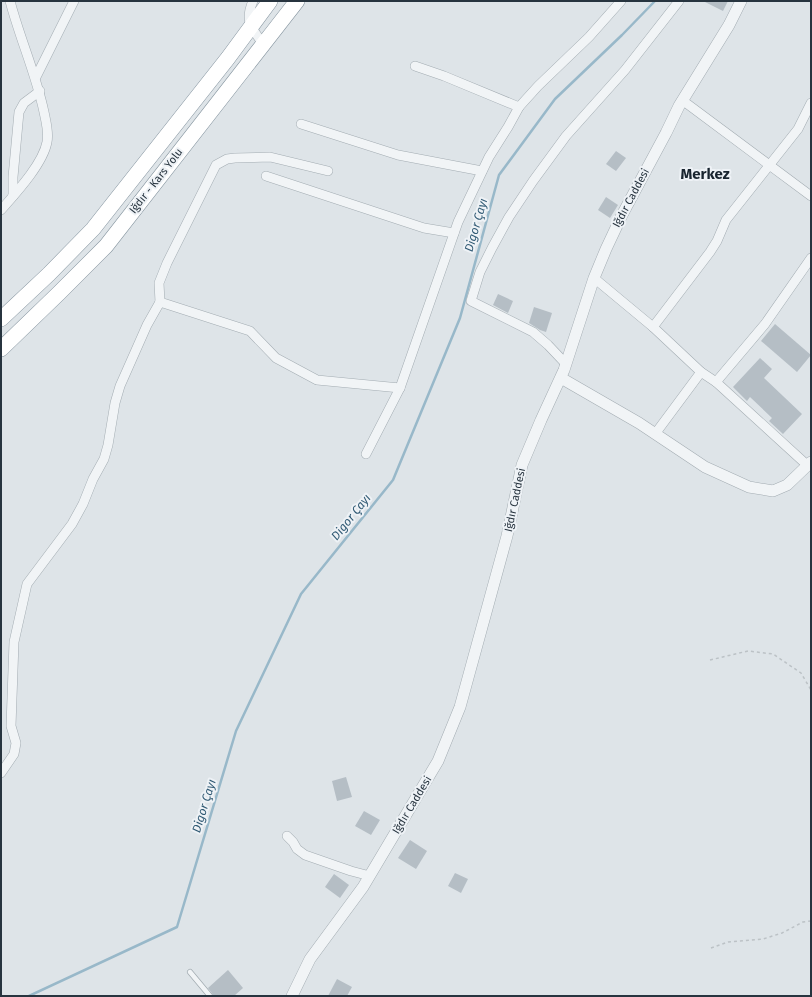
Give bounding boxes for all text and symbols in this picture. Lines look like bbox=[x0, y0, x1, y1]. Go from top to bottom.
street label: Iğdır - Kars Yolu bbox=[127, 146, 185, 216]
district label: Merkez bbox=[680, 165, 730, 183]
street label: Iğdır Caddesi bbox=[610, 166, 652, 230]
water label: Digor Çayı bbox=[462, 197, 490, 253]
street label: Iğdır Caddesi bbox=[502, 467, 528, 533]
water label: Digor Çayı bbox=[328, 491, 374, 543]
street label: Iğdır Caddesi bbox=[390, 774, 434, 836]
water label: Digor Çayı bbox=[189, 778, 219, 834]

